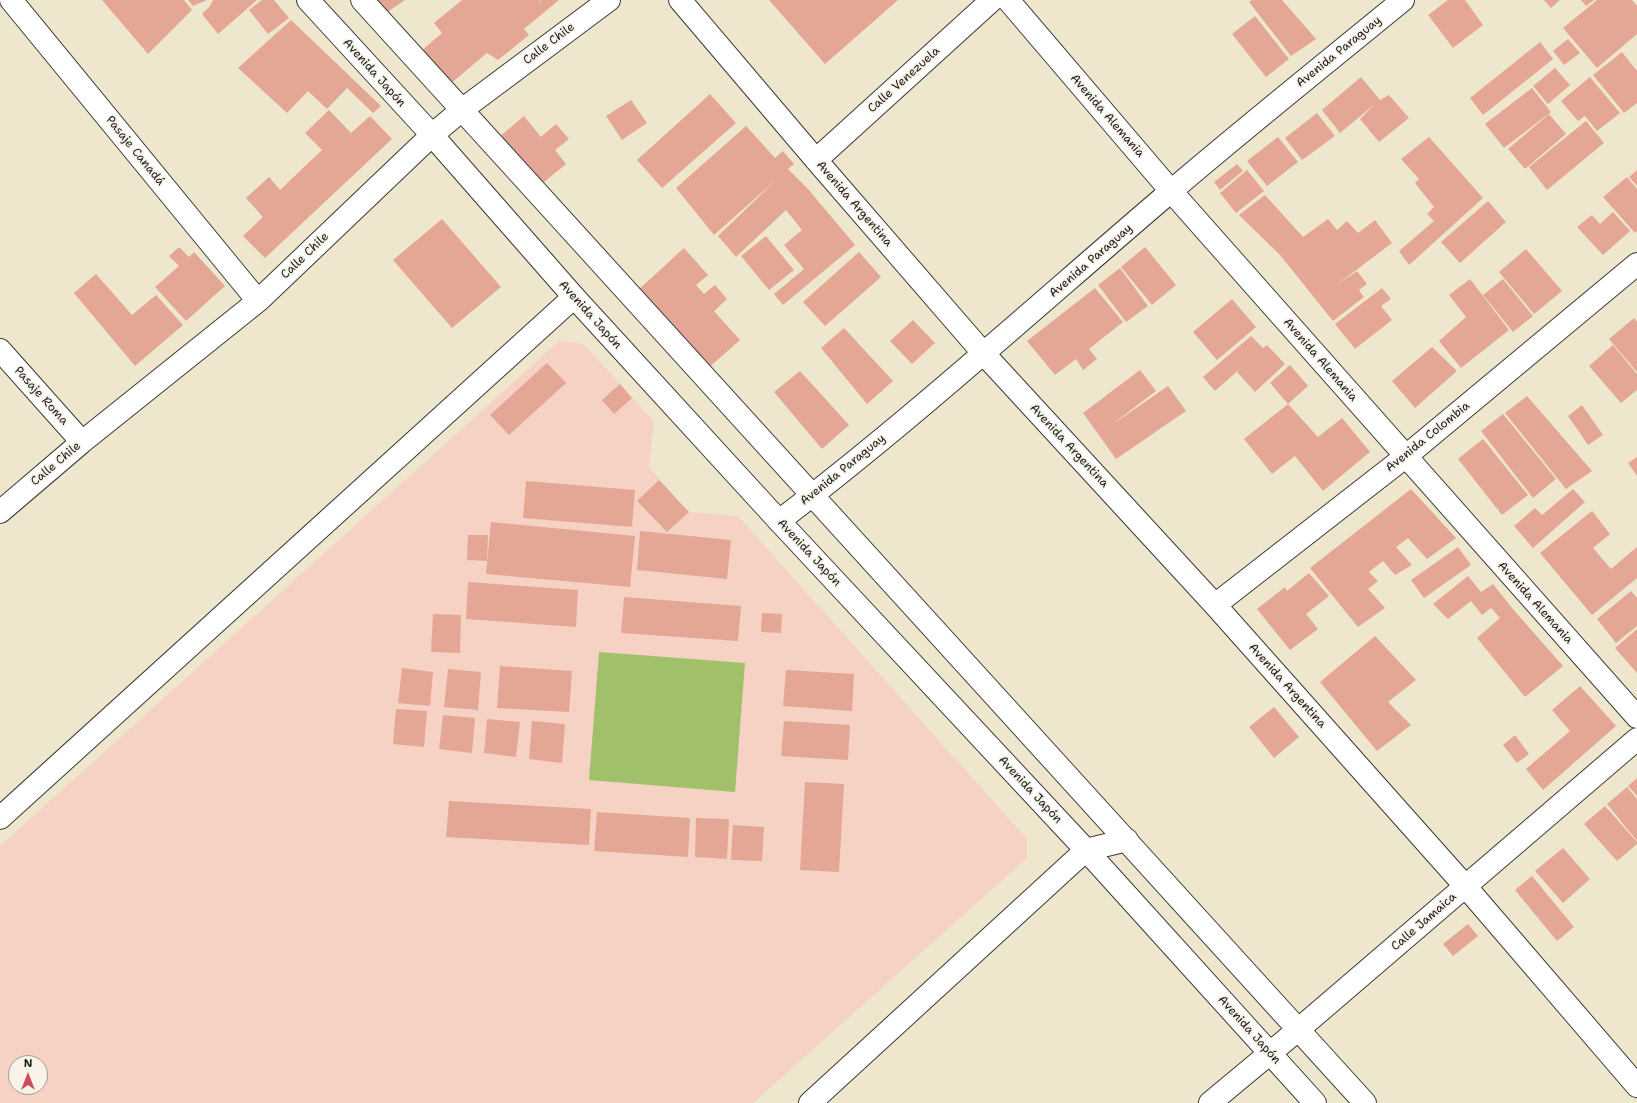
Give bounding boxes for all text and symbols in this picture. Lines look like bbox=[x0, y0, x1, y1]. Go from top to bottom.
street label: Avenida Paraguay bbox=[1294, 13, 1384, 91]
street label: Calle Chile bbox=[520, 20, 578, 68]
street label: Avenida Japón bbox=[340, 36, 408, 110]
street label: Calle Venezuela bbox=[865, 44, 943, 116]
street label: Avenida Alemania bbox=[1067, 71, 1147, 161]
street label: Pasaje Canadá bbox=[103, 113, 167, 189]
street label: Avenida Argentina bbox=[813, 158, 895, 250]
street label: Avenida Paraguay bbox=[1047, 221, 1135, 301]
street label: Calle Chile bbox=[278, 230, 332, 282]
street label: Avenida Japón bbox=[556, 278, 624, 352]
street label: Avenida Alemania bbox=[1280, 315, 1360, 405]
street label: Pasaje Roma bbox=[11, 364, 71, 428]
street label: Avenida Colombia bbox=[1383, 399, 1473, 475]
street label: Avenida Argentina bbox=[1027, 401, 1111, 491]
street label: Avenida Paraguay bbox=[798, 431, 888, 509]
street label: Calle Chile bbox=[28, 439, 84, 489]
street label: Avenida Japón bbox=[774, 516, 844, 590]
street label: Avenida Alemania bbox=[1494, 559, 1576, 647]
street label: Avenida Argentina bbox=[1245, 641, 1329, 731]
street label: Avenida Japón bbox=[995, 753, 1065, 827]
street label: Calle Jamaica bbox=[1389, 890, 1459, 954]
street label: Avenida Japón bbox=[1215, 993, 1283, 1067]
north arrow bbox=[8, 1055, 48, 1095]
text: N bbox=[24, 1056, 32, 1071]

